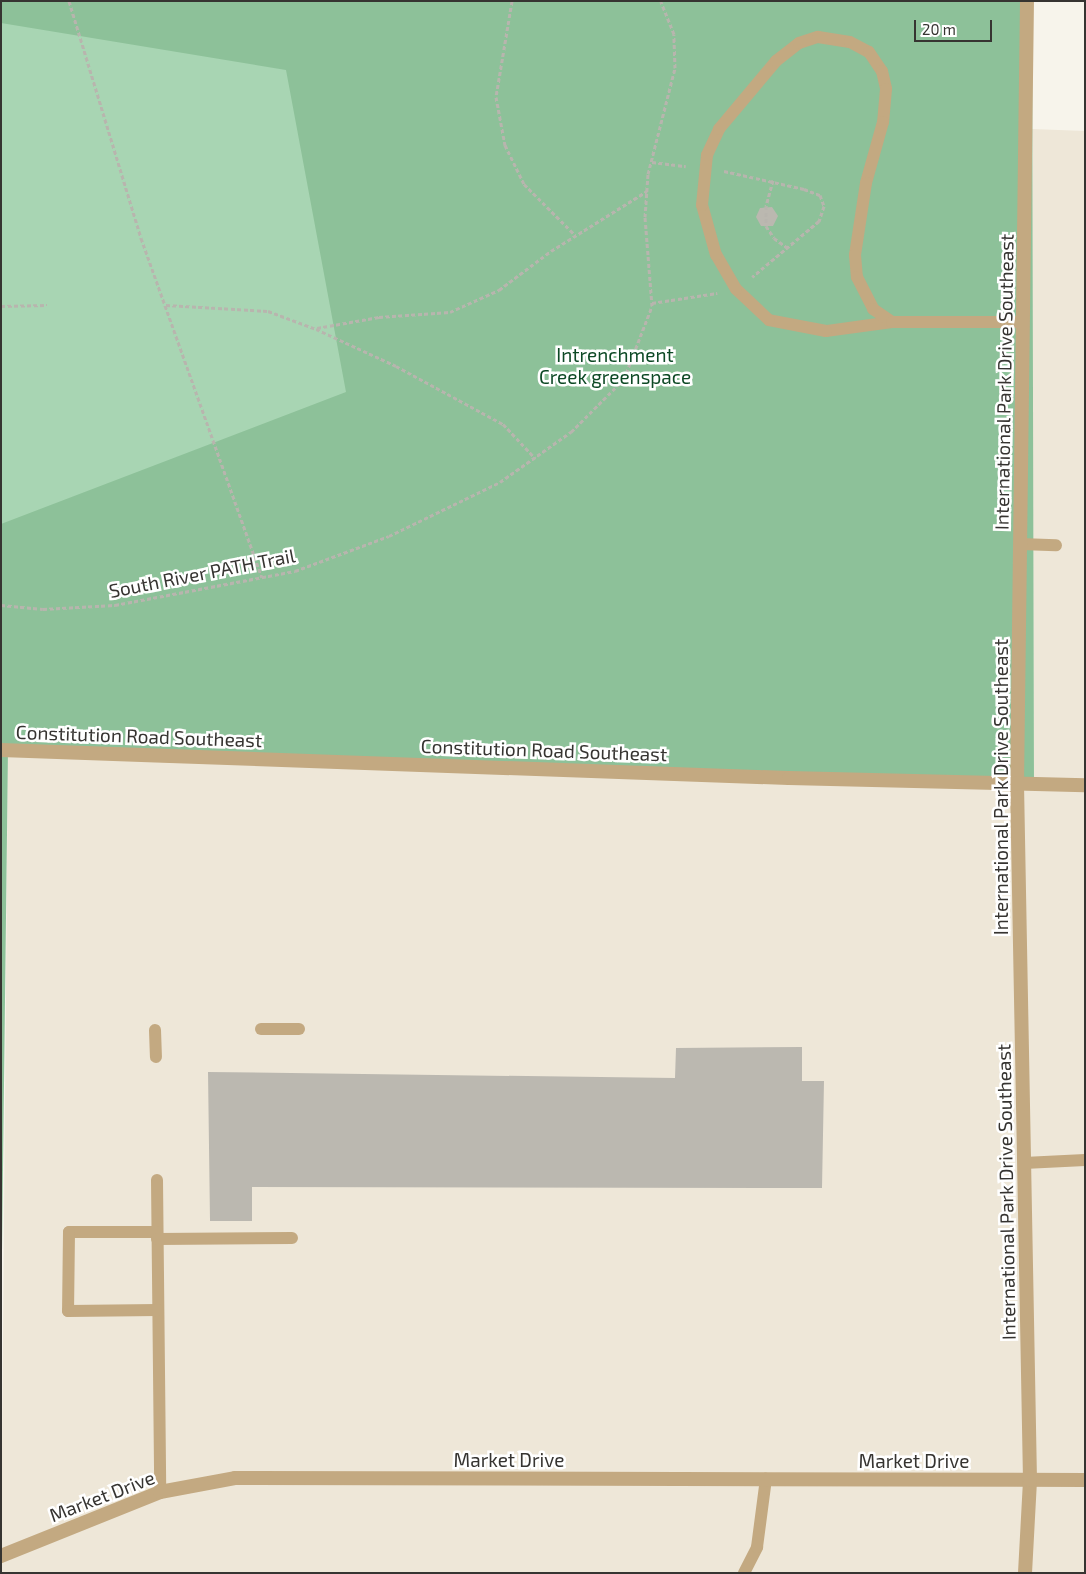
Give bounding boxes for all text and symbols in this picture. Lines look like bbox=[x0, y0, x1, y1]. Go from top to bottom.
scale bar bbox=[916, 10, 994, 42]
text: 20 m bbox=[922, 20, 956, 38]
street label: International Park Drive Southeast bbox=[990, 233, 1018, 531]
park label: Intrenchment Creek greenspace bbox=[539, 344, 691, 388]
street label: South River PATH Trail bbox=[106, 544, 298, 602]
street label: International Park Drive Southeast bbox=[990, 638, 1012, 936]
street label: Constitution Road Southeast bbox=[15, 720, 263, 752]
street label: Constitution Road Southeast bbox=[420, 734, 668, 766]
street label: International Park Drive Southeast bbox=[992, 1043, 1020, 1341]
street label: Market Drive bbox=[454, 1449, 564, 1471]
street label: Market Drive bbox=[859, 1450, 969, 1472]
street label: Market Drive bbox=[46, 1465, 158, 1527]

